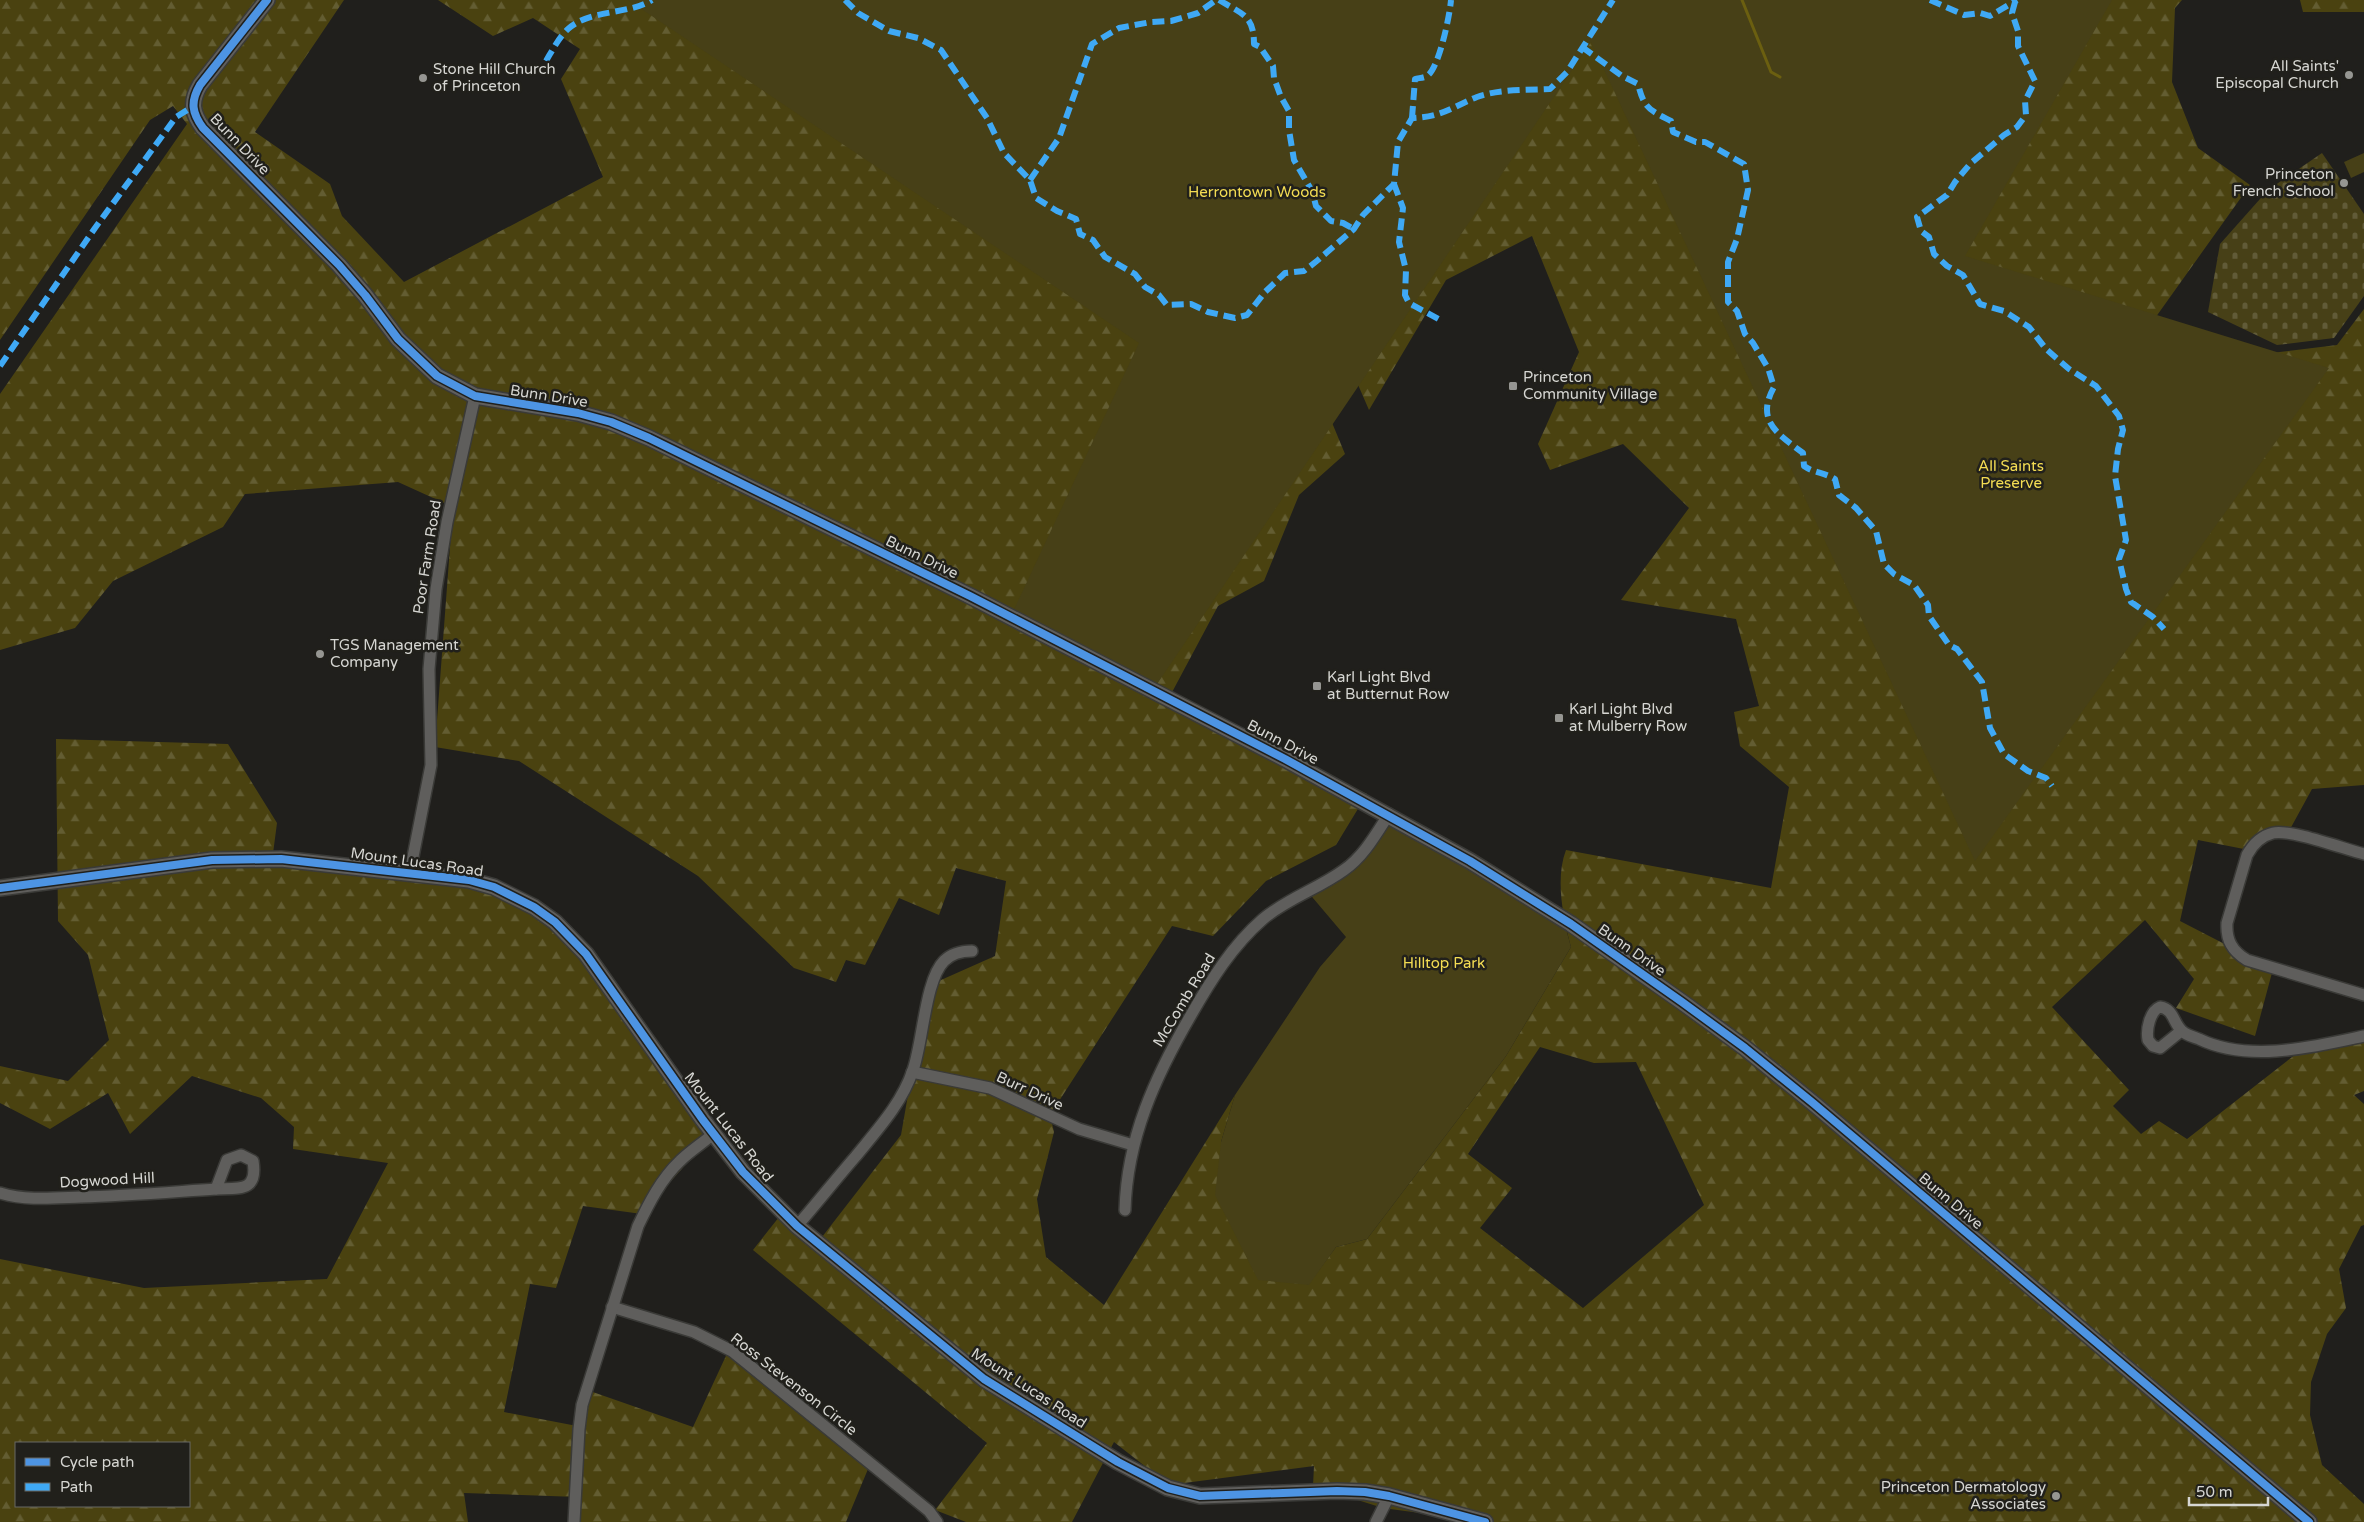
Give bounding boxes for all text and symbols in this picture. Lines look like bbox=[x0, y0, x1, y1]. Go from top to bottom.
place label: All Saints' Episcopal Church bbox=[2215, 57, 2339, 92]
place label: Stone Hill Church of Princeton bbox=[433, 60, 556, 95]
marker: All Saints' Episcopal Church bbox=[2343, 69, 2355, 81]
marker: Stone Hill Church of Princeton bbox=[417, 72, 429, 84]
street label: Bunn Drive bbox=[206, 109, 274, 179]
place label: Princeton French School bbox=[2233, 165, 2334, 200]
marker: Princeton French School bbox=[2338, 177, 2350, 189]
park label: Herrontown Woods bbox=[1188, 183, 1326, 201]
place label: Princeton Community Village bbox=[1523, 368, 1657, 403]
marker: Princeton Community Village bbox=[1507, 380, 1519, 392]
street label: Bunn Drive bbox=[509, 381, 589, 411]
park label: All Saints Preserve bbox=[1978, 457, 2044, 492]
street label: Poor Farm Road bbox=[409, 499, 445, 615]
street label: Bunn Drive bbox=[883, 532, 961, 582]
place label: TGS Management Company bbox=[330, 636, 459, 671]
marker: TGS Management Company bbox=[314, 648, 326, 660]
place label: Karl Light Blvd at Butternut Row bbox=[1327, 668, 1449, 703]
marker: Karl Light Blvd at Butternut Row bbox=[1311, 680, 1323, 692]
place label: Karl Light Blvd at Mulberry Row bbox=[1569, 700, 1687, 735]
marker: Karl Light Blvd at Mulberry Row bbox=[1553, 712, 1565, 724]
street label: Bunn Drive bbox=[1244, 716, 1322, 768]
street label: Mount Lucas Road bbox=[349, 844, 485, 880]
street label: Bunn Drive bbox=[1595, 920, 1669, 980]
street label: McComb Road bbox=[1149, 950, 1219, 1050]
park label: Hilltop Park bbox=[1403, 954, 1485, 972]
street label: Burr Drive bbox=[994, 1068, 1066, 1114]
street label: Mount Lucas Road bbox=[681, 1069, 777, 1185]
street label: Dogwood Hill bbox=[59, 1169, 155, 1191]
street label: Bunn Drive bbox=[1915, 1169, 1987, 1233]
street label: Ross Stevenson Circle bbox=[727, 1329, 861, 1439]
street label: Mount Lucas Road bbox=[968, 1344, 1090, 1432]
legend bbox=[15, 1442, 190, 1507]
text: Cycle path bbox=[60, 1453, 134, 1471]
scale bar bbox=[2189, 1474, 2268, 1506]
text: Path bbox=[60, 1478, 93, 1496]
place label: Princeton Dermatology Associates bbox=[1881, 1478, 2046, 1513]
text: 50 m bbox=[2196, 1483, 2233, 1501]
marker: Princeton Dermatology Associates bbox=[2050, 1490, 2062, 1502]

